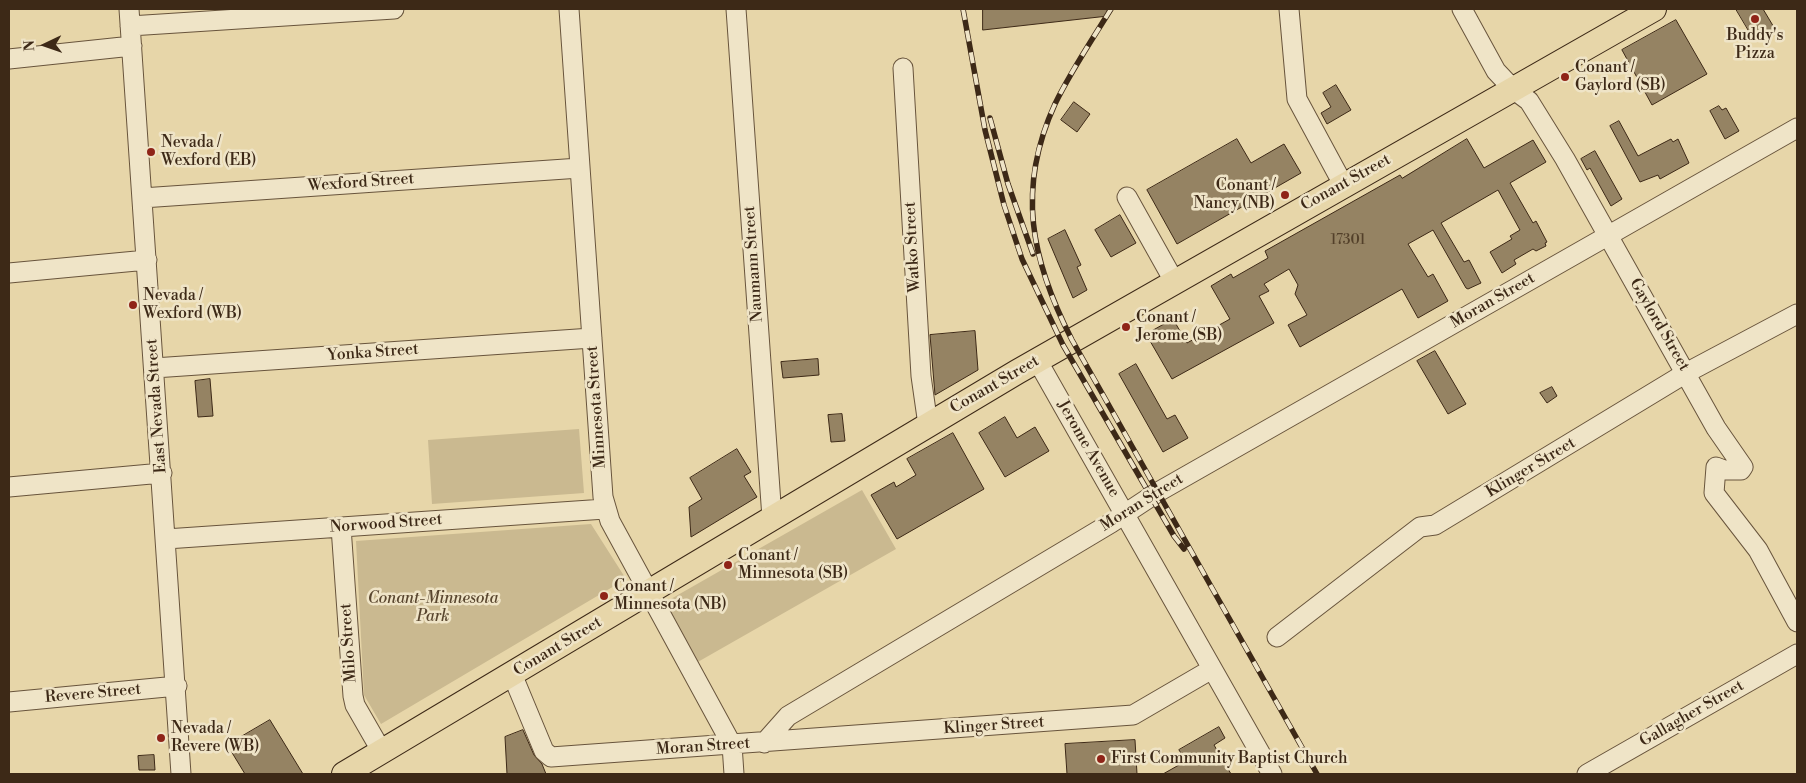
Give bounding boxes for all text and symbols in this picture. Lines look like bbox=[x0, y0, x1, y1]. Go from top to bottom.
marker: Buddy's Pizza bbox=[1749, 13, 1761, 25]
north arrow bbox=[20, 20, 70, 70]
place label: Buddy's Pizza bbox=[1726, 26, 1784, 64]
text: N bbox=[21, 40, 39, 52]
place label: Conant / Gaylord (SB) bbox=[1575, 58, 1666, 96]
marker: Conant / Gaylord (SB) bbox=[1559, 71, 1571, 83]
place label: Nevada / Wexford (EB) bbox=[161, 133, 256, 171]
marker: Nevada / Wexford (EB) bbox=[145, 146, 157, 158]
street label: Conant Street bbox=[1298, 150, 1394, 216]
street label: Wexford Street bbox=[307, 170, 415, 196]
place label: Conant / Nancy (NB) bbox=[1194, 176, 1275, 214]
marker: Conant / Nancy (NB) bbox=[1279, 189, 1291, 201]
street label: Watko Street bbox=[901, 201, 925, 293]
street label: Naumann Street bbox=[740, 205, 768, 323]
house number: 17301 bbox=[1331, 233, 1365, 249]
street label: Moran Street bbox=[1447, 269, 1539, 333]
street label: Gaylord Street bbox=[1625, 275, 1693, 375]
place label: Nevada / Wexford (WB) bbox=[143, 286, 242, 324]
marker: Nevada / Wexford (WB) bbox=[127, 299, 139, 311]
place label: Conant / Jerome (SB) bbox=[1136, 308, 1222, 346]
marker: Conant / Jerome (SB) bbox=[1120, 321, 1132, 333]
street label: East Nevada Street bbox=[143, 338, 171, 474]
street label: Yonka Street bbox=[327, 340, 419, 366]
street label: Minnesota Street bbox=[583, 345, 611, 469]
street label: Conant Street bbox=[947, 352, 1043, 418]
street label: Jerome Avenue bbox=[1052, 397, 1124, 501]
street label: Klinger Street bbox=[1483, 434, 1579, 502]
street label: Moran Street bbox=[1097, 470, 1187, 536]
street label: Norwood Street bbox=[329, 510, 443, 538]
place label: Conant / Minnesota (SB) bbox=[738, 546, 848, 584]
marker: Conant / Minnesota (SB) bbox=[722, 559, 734, 571]
place label: Conant / Minnesota (NB) bbox=[614, 577, 727, 615]
park label: Conant-Minnesota Park bbox=[368, 589, 498, 627]
marker: Conant / Minnesota (NB) bbox=[598, 590, 610, 602]
street label: Milo Street bbox=[337, 602, 361, 684]
street label: Conant Street bbox=[510, 613, 606, 681]
street label: Gallagher Street bbox=[1637, 676, 1747, 752]
street label: Revere Street bbox=[44, 680, 142, 708]
street label: Klinger Street bbox=[943, 713, 1045, 739]
place label: Nevada / Revere (WB) bbox=[171, 719, 260, 757]
marker: Nevada / Revere (WB) bbox=[155, 732, 167, 744]
street label: Moran Street bbox=[655, 734, 751, 760]
place label: First Community Baptist Church bbox=[1111, 749, 1348, 769]
marker: First Community Baptist Church bbox=[1095, 753, 1107, 765]

